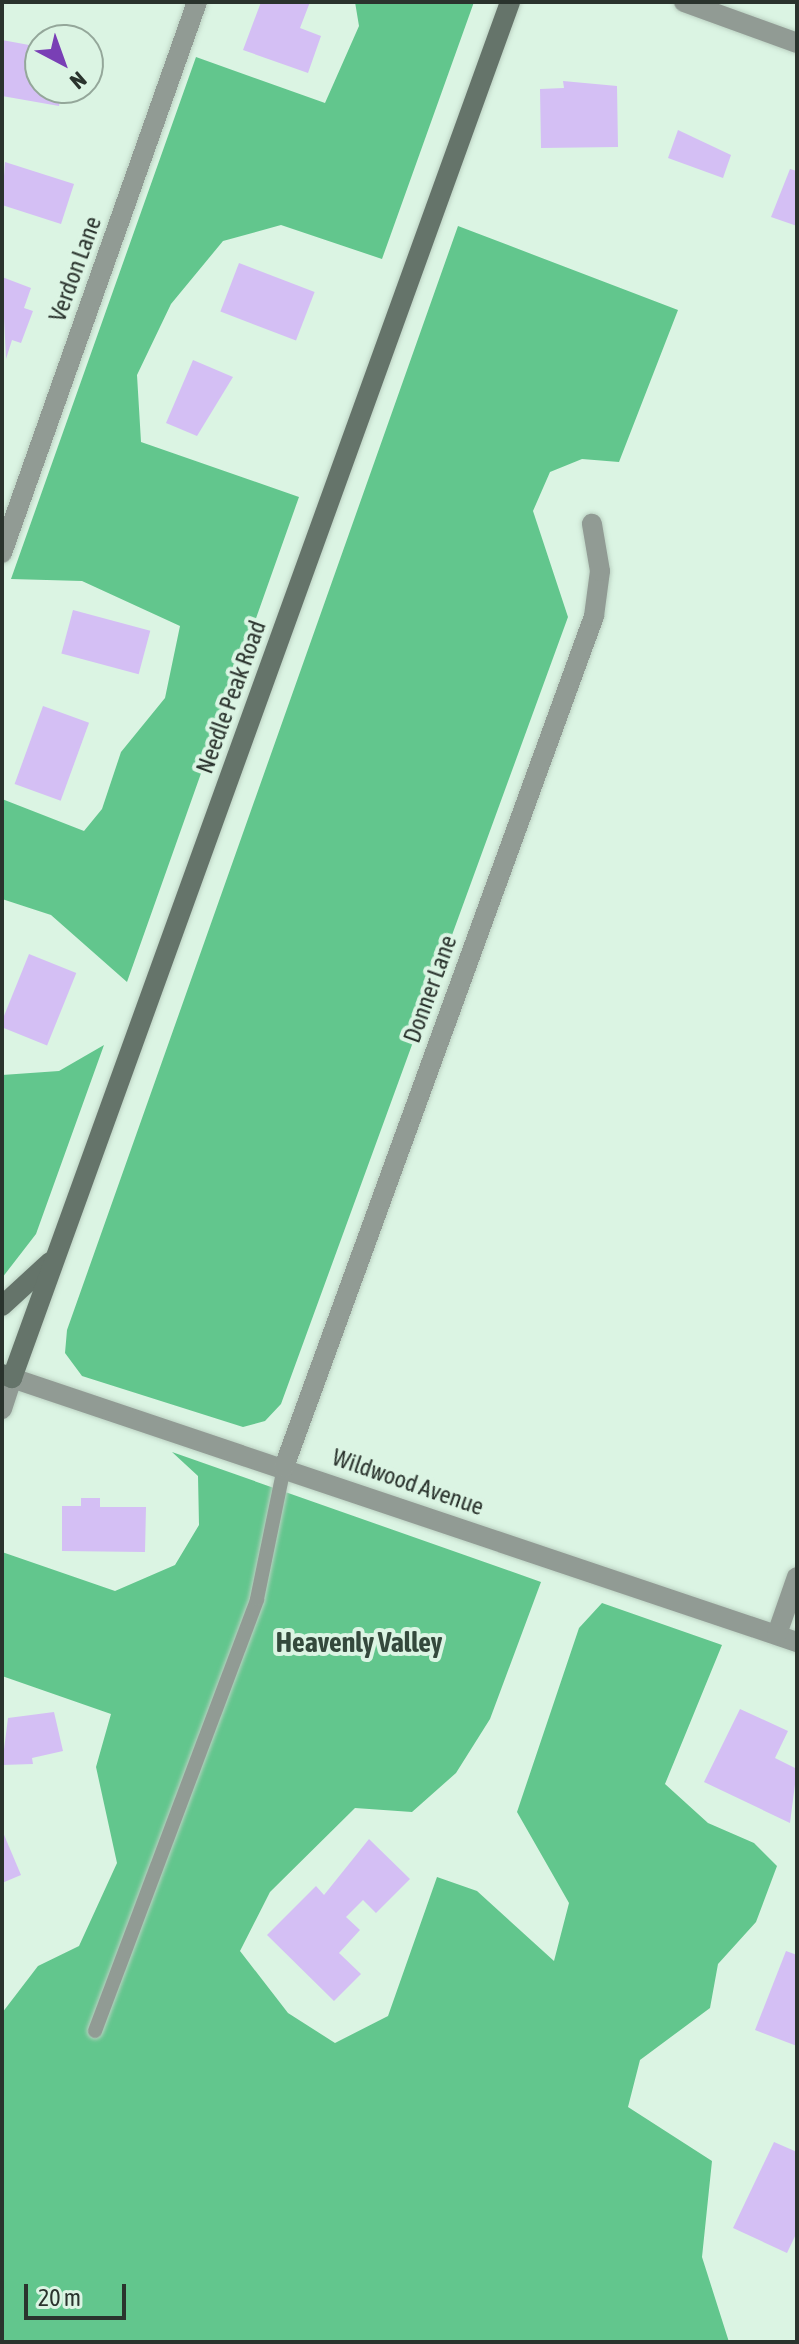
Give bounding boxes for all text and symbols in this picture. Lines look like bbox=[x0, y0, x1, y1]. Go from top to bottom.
north arrow bbox=[24, 24, 104, 104]
text: N bbox=[65, 67, 92, 95]
street label: Verdon Lane bbox=[43, 213, 107, 325]
street label: Needle Peak Road bbox=[190, 617, 272, 777]
street label: Donner Lane bbox=[397, 931, 463, 1047]
street label: Wildwood Avenue bbox=[329, 1443, 487, 1521]
district label: Heavenly Valley bbox=[276, 1625, 442, 1659]
scale bar bbox=[28, 2268, 130, 2318]
text: 20 m bbox=[38, 2284, 81, 2311]

